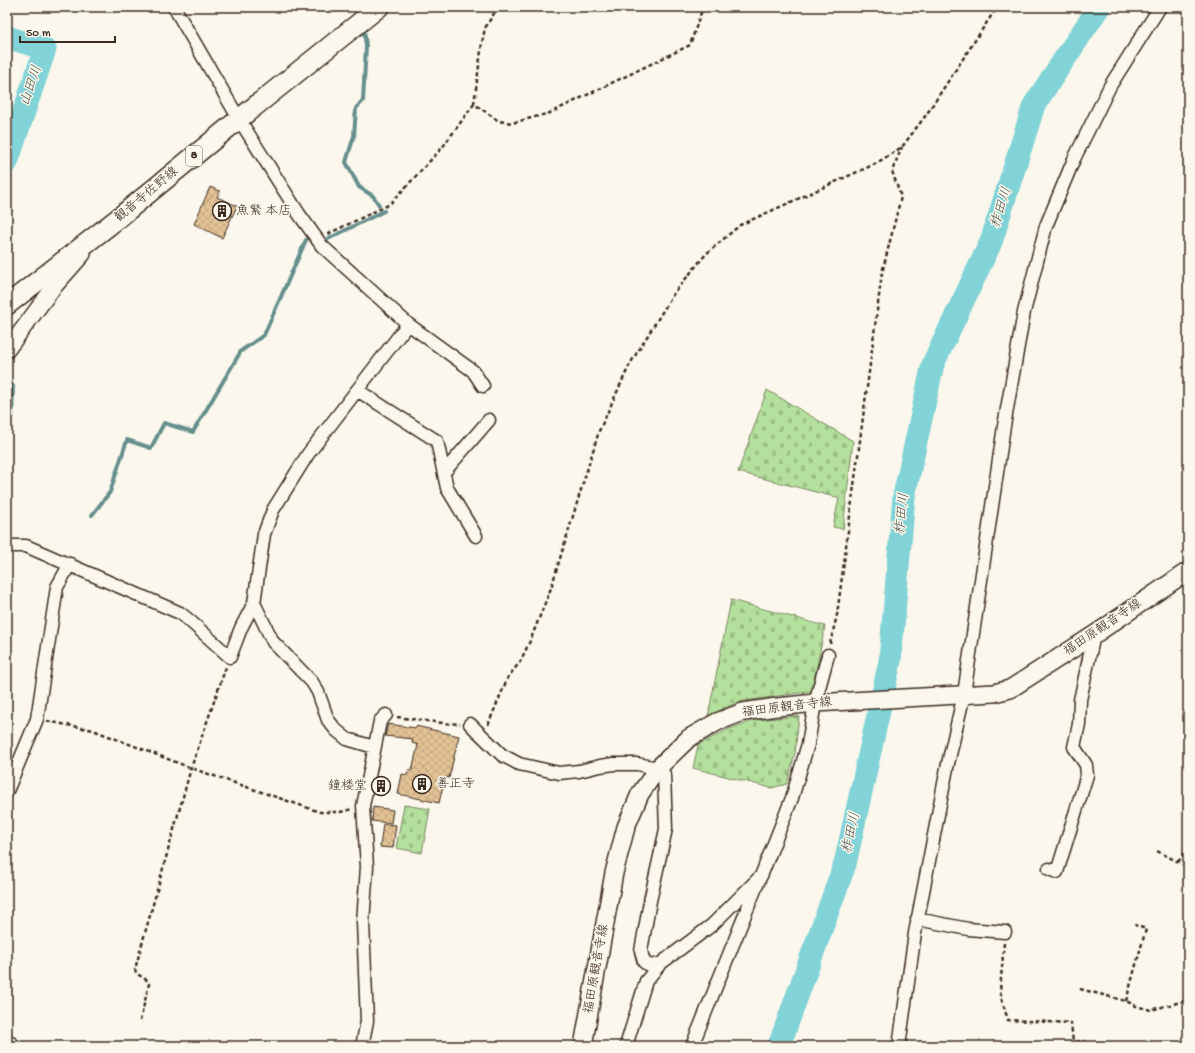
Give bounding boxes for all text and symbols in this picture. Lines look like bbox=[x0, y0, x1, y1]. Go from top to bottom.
scale bar bbox=[20, 18, 115, 44]
text: 50 m bbox=[26, 27, 51, 41]
water label: 山田川 bbox=[17, 63, 47, 109]
road number: 8 bbox=[186, 146, 202, 166]
street label: 観音寺佐野線 bbox=[112, 163, 182, 226]
water label: 柞田川 bbox=[986, 185, 1017, 231]
building icon: 魚繁 本店 bbox=[211, 200, 233, 222]
place label: 魚繁 本店 bbox=[236, 204, 291, 219]
water label: 柞田川 bbox=[891, 492, 914, 536]
street label: 福田原観音寺線 bbox=[1061, 596, 1146, 660]
street label: 福田原観音寺線 bbox=[741, 695, 834, 721]
building icon: 善正寺 bbox=[411, 773, 433, 795]
building icon: 鐘楼堂 bbox=[370, 775, 392, 797]
place label: 善正寺 bbox=[436, 776, 475, 792]
place label: 鐘楼堂 bbox=[328, 779, 367, 794]
water label: 柞田川 bbox=[838, 810, 865, 855]
street label: 福田原観音寺線 bbox=[582, 922, 612, 1015]

